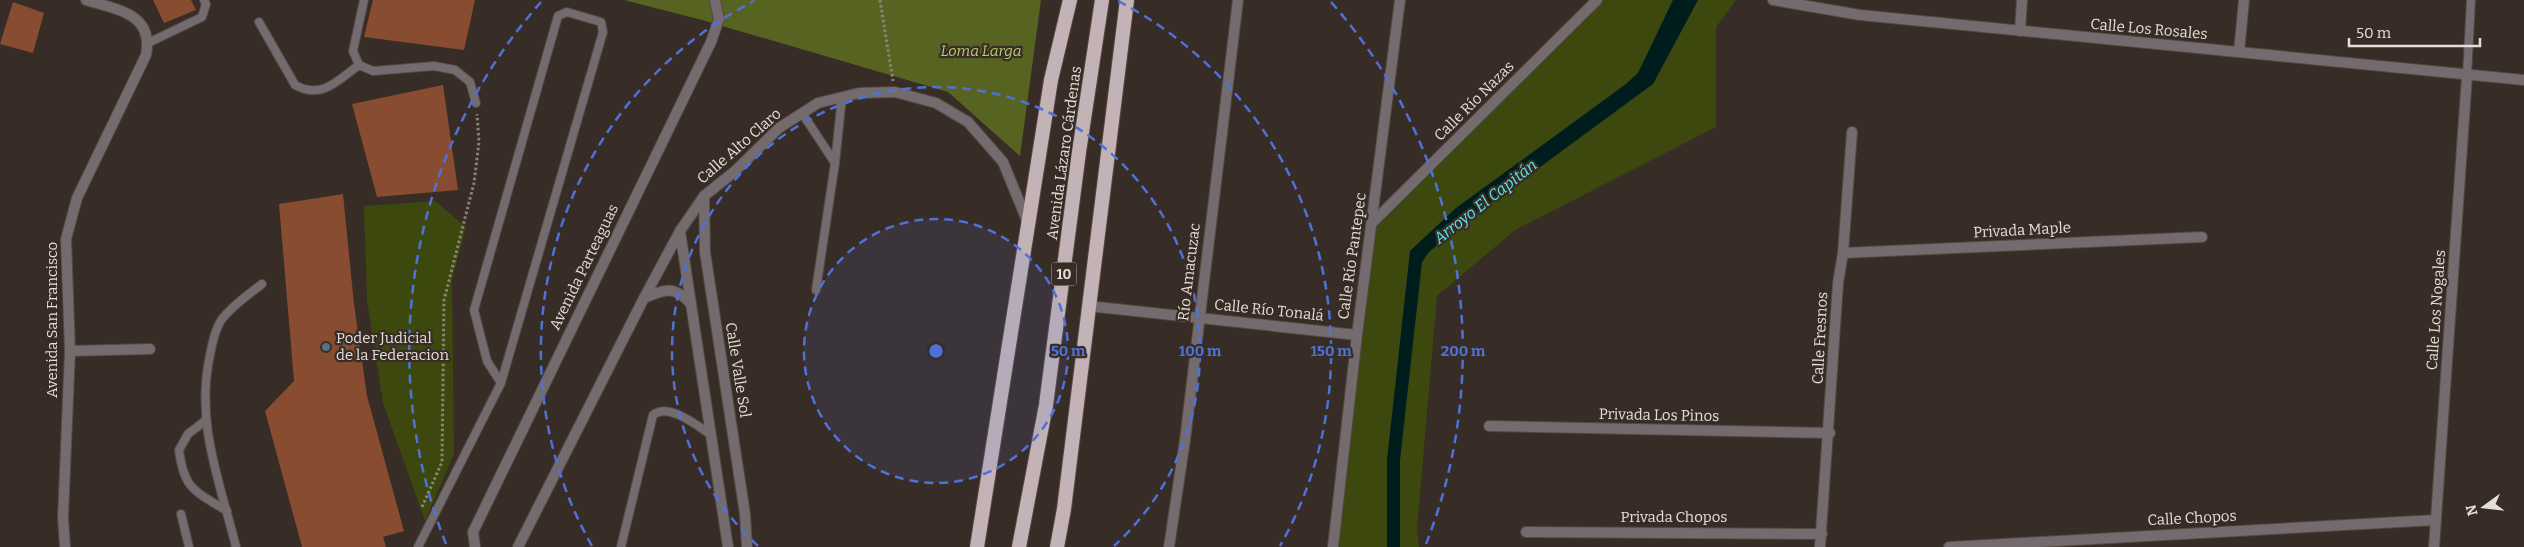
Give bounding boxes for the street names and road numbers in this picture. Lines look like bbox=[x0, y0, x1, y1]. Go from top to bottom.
street label: Calle Los Rosales bbox=[2090, 15, 2208, 43]
street label: Calle Río Nazas bbox=[1430, 57, 1518, 145]
street label: Avenida Lázaro Cárdenas bbox=[1043, 65, 1085, 241]
street label: Calle Alto Claro bbox=[693, 105, 785, 187]
street label: Calle Río Pantepec bbox=[1334, 191, 1370, 320]
street label: Avenida Parteaguas bbox=[546, 201, 622, 333]
street label: Privada Maple bbox=[1973, 218, 2071, 242]
street label: Río Amacuzac bbox=[1174, 222, 1204, 322]
street label: Avenida San Francisco bbox=[43, 242, 61, 398]
street label: Calle Los Nogales bbox=[2423, 249, 2449, 371]
road number: 10 bbox=[1052, 262, 1076, 286]
street label: Calle Fresnos bbox=[1809, 291, 1831, 385]
street label: Calle Río Tonalá bbox=[1213, 295, 1325, 325]
street label: Calle Valle Sol bbox=[722, 321, 754, 419]
street label: Privada Los Pinos bbox=[1599, 405, 1719, 425]
street label: Calle Chopos bbox=[2147, 507, 2237, 529]
street label: Privada Chopos bbox=[1620, 508, 1728, 526]

